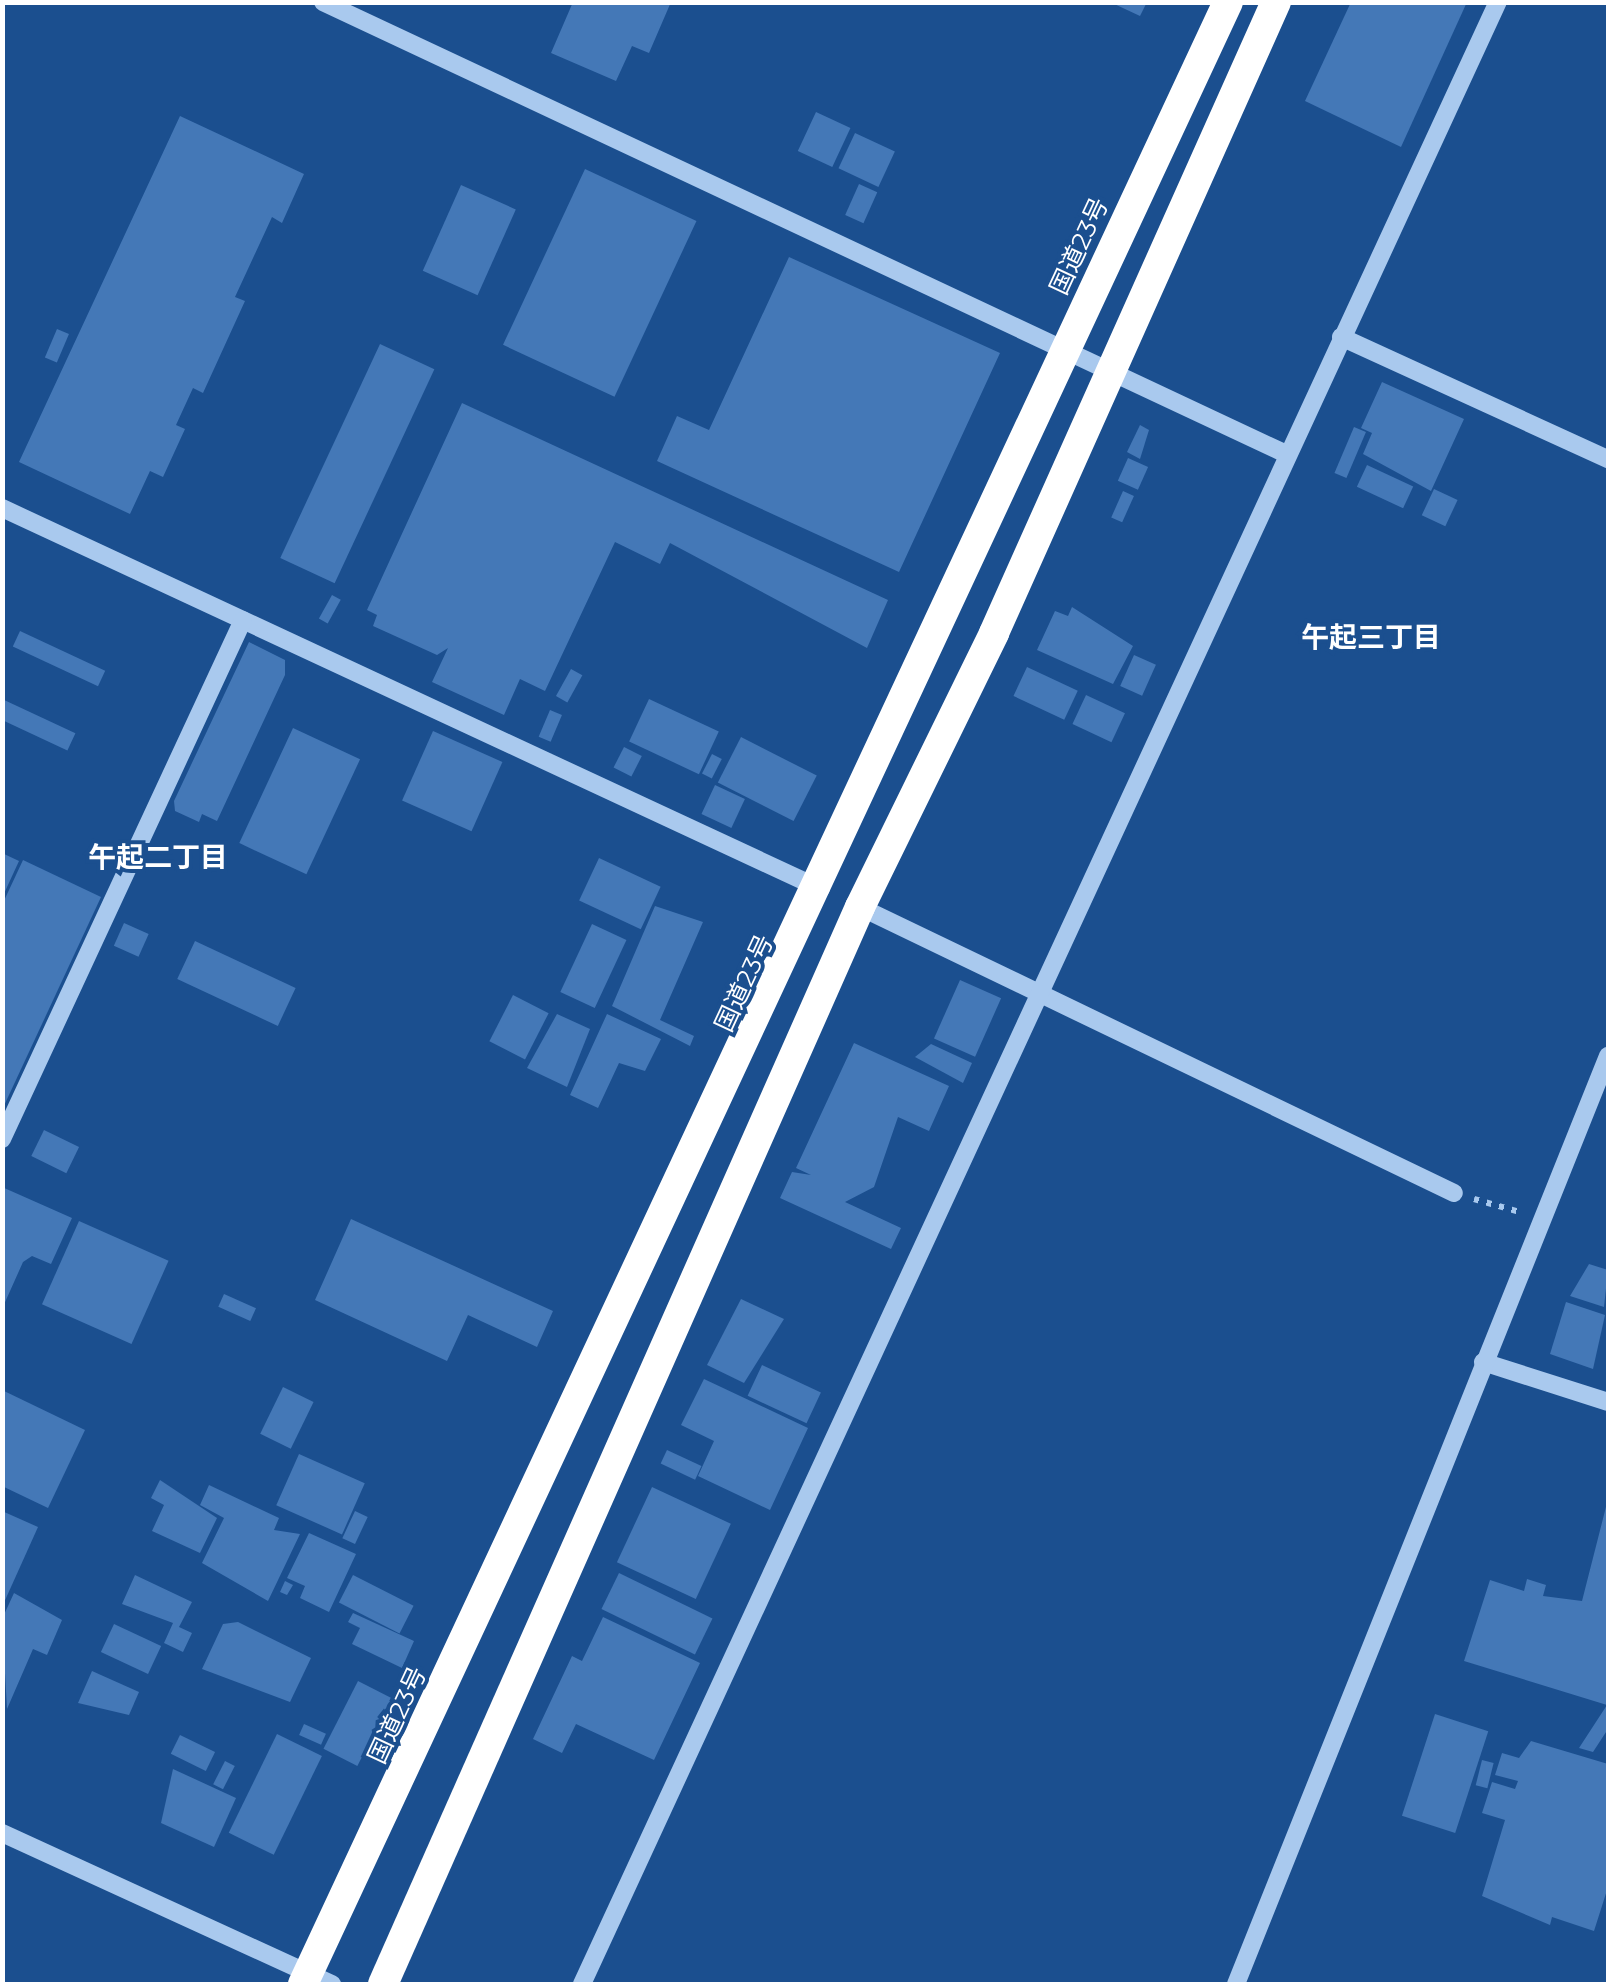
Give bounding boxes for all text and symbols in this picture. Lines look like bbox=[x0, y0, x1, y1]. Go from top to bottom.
street label: 国道23号 bbox=[1044, 193, 1114, 299]
district label: 午起三丁目 bbox=[1301, 620, 1441, 654]
district label: 午起二丁目 bbox=[88, 840, 228, 874]
street label: 国道23号 bbox=[709, 930, 779, 1036]
street label: 国道23号 bbox=[362, 1662, 432, 1768]

